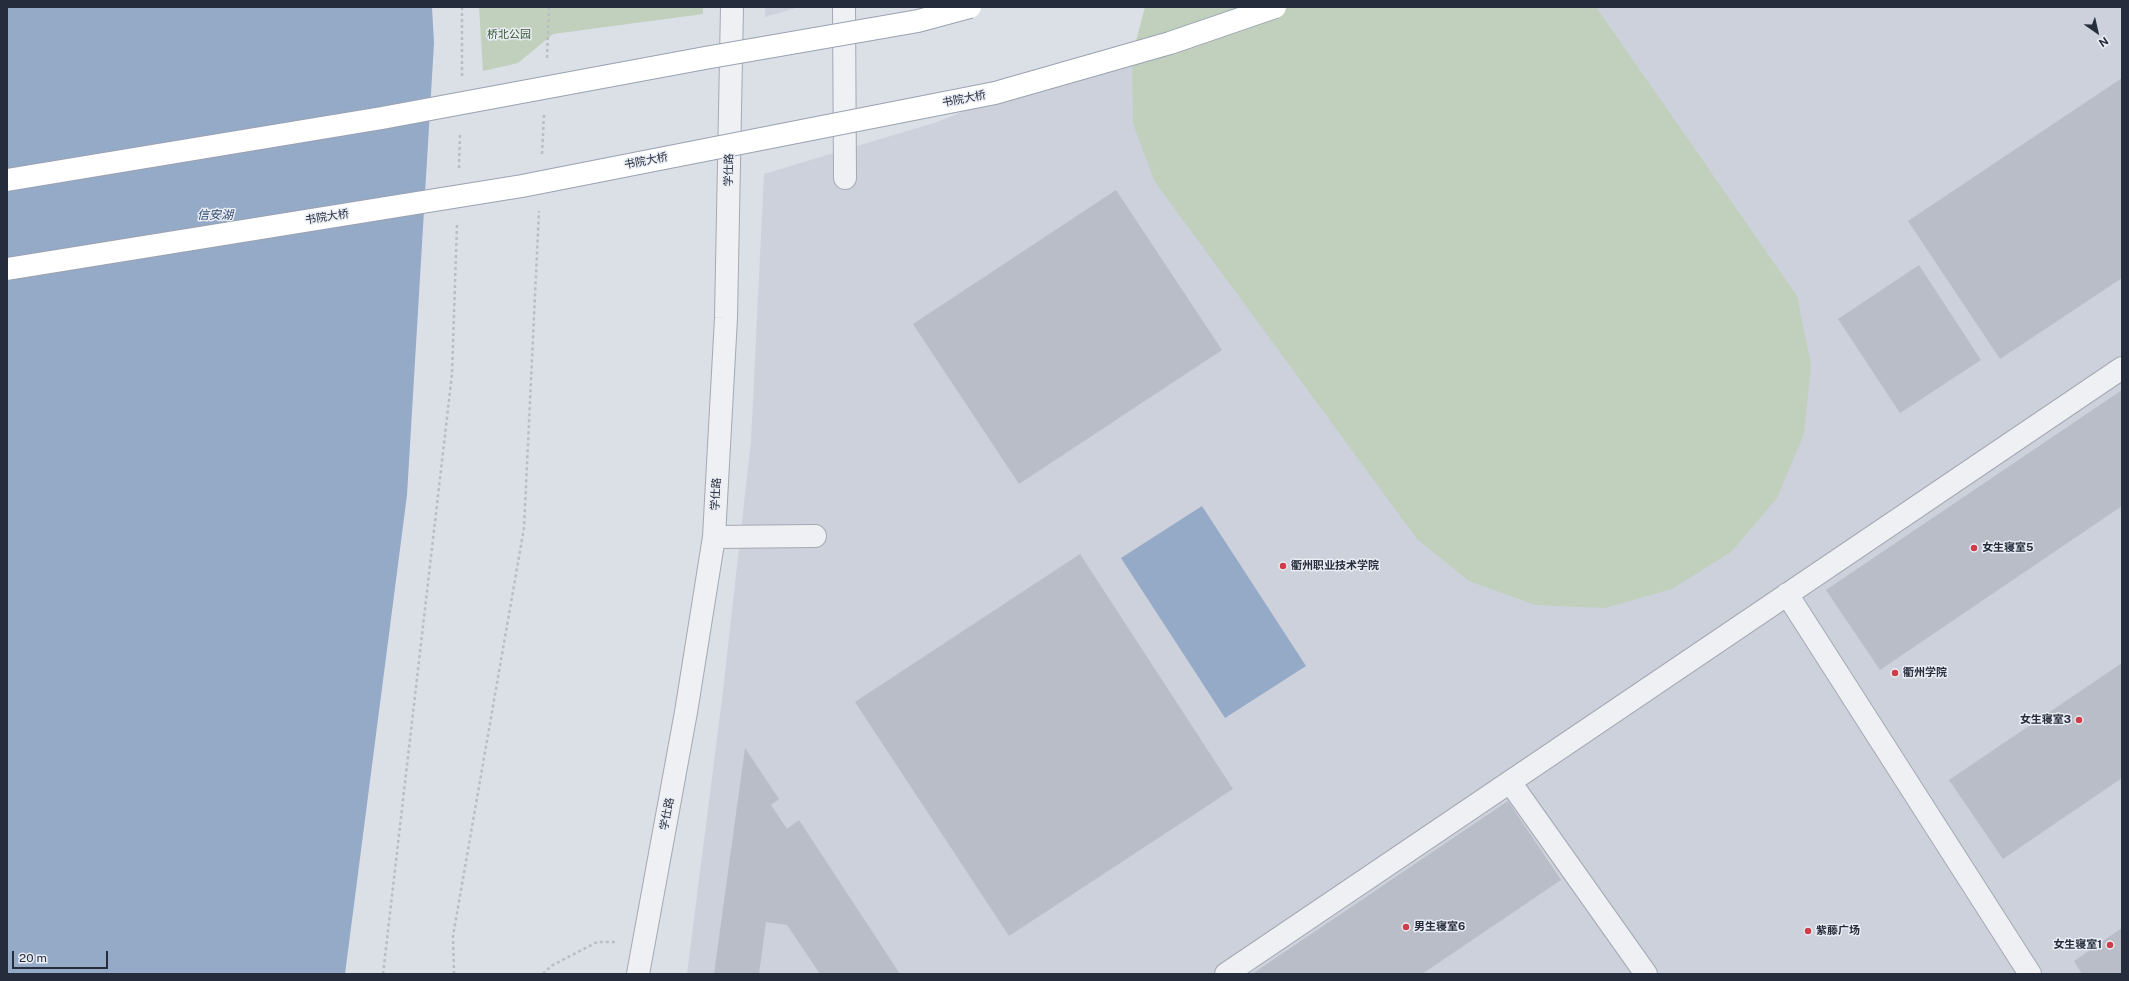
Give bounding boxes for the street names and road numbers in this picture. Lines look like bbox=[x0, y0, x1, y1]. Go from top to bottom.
street label: 书院大桥 bbox=[941, 88, 987, 110]
street label: 书院大桥 bbox=[623, 150, 669, 172]
street label: 学仕路 bbox=[722, 153, 736, 187]
street label: 书院大桥 bbox=[304, 207, 350, 227]
street label: 学仕路 bbox=[709, 477, 723, 511]
street label: 学仕路 bbox=[657, 797, 677, 831]

